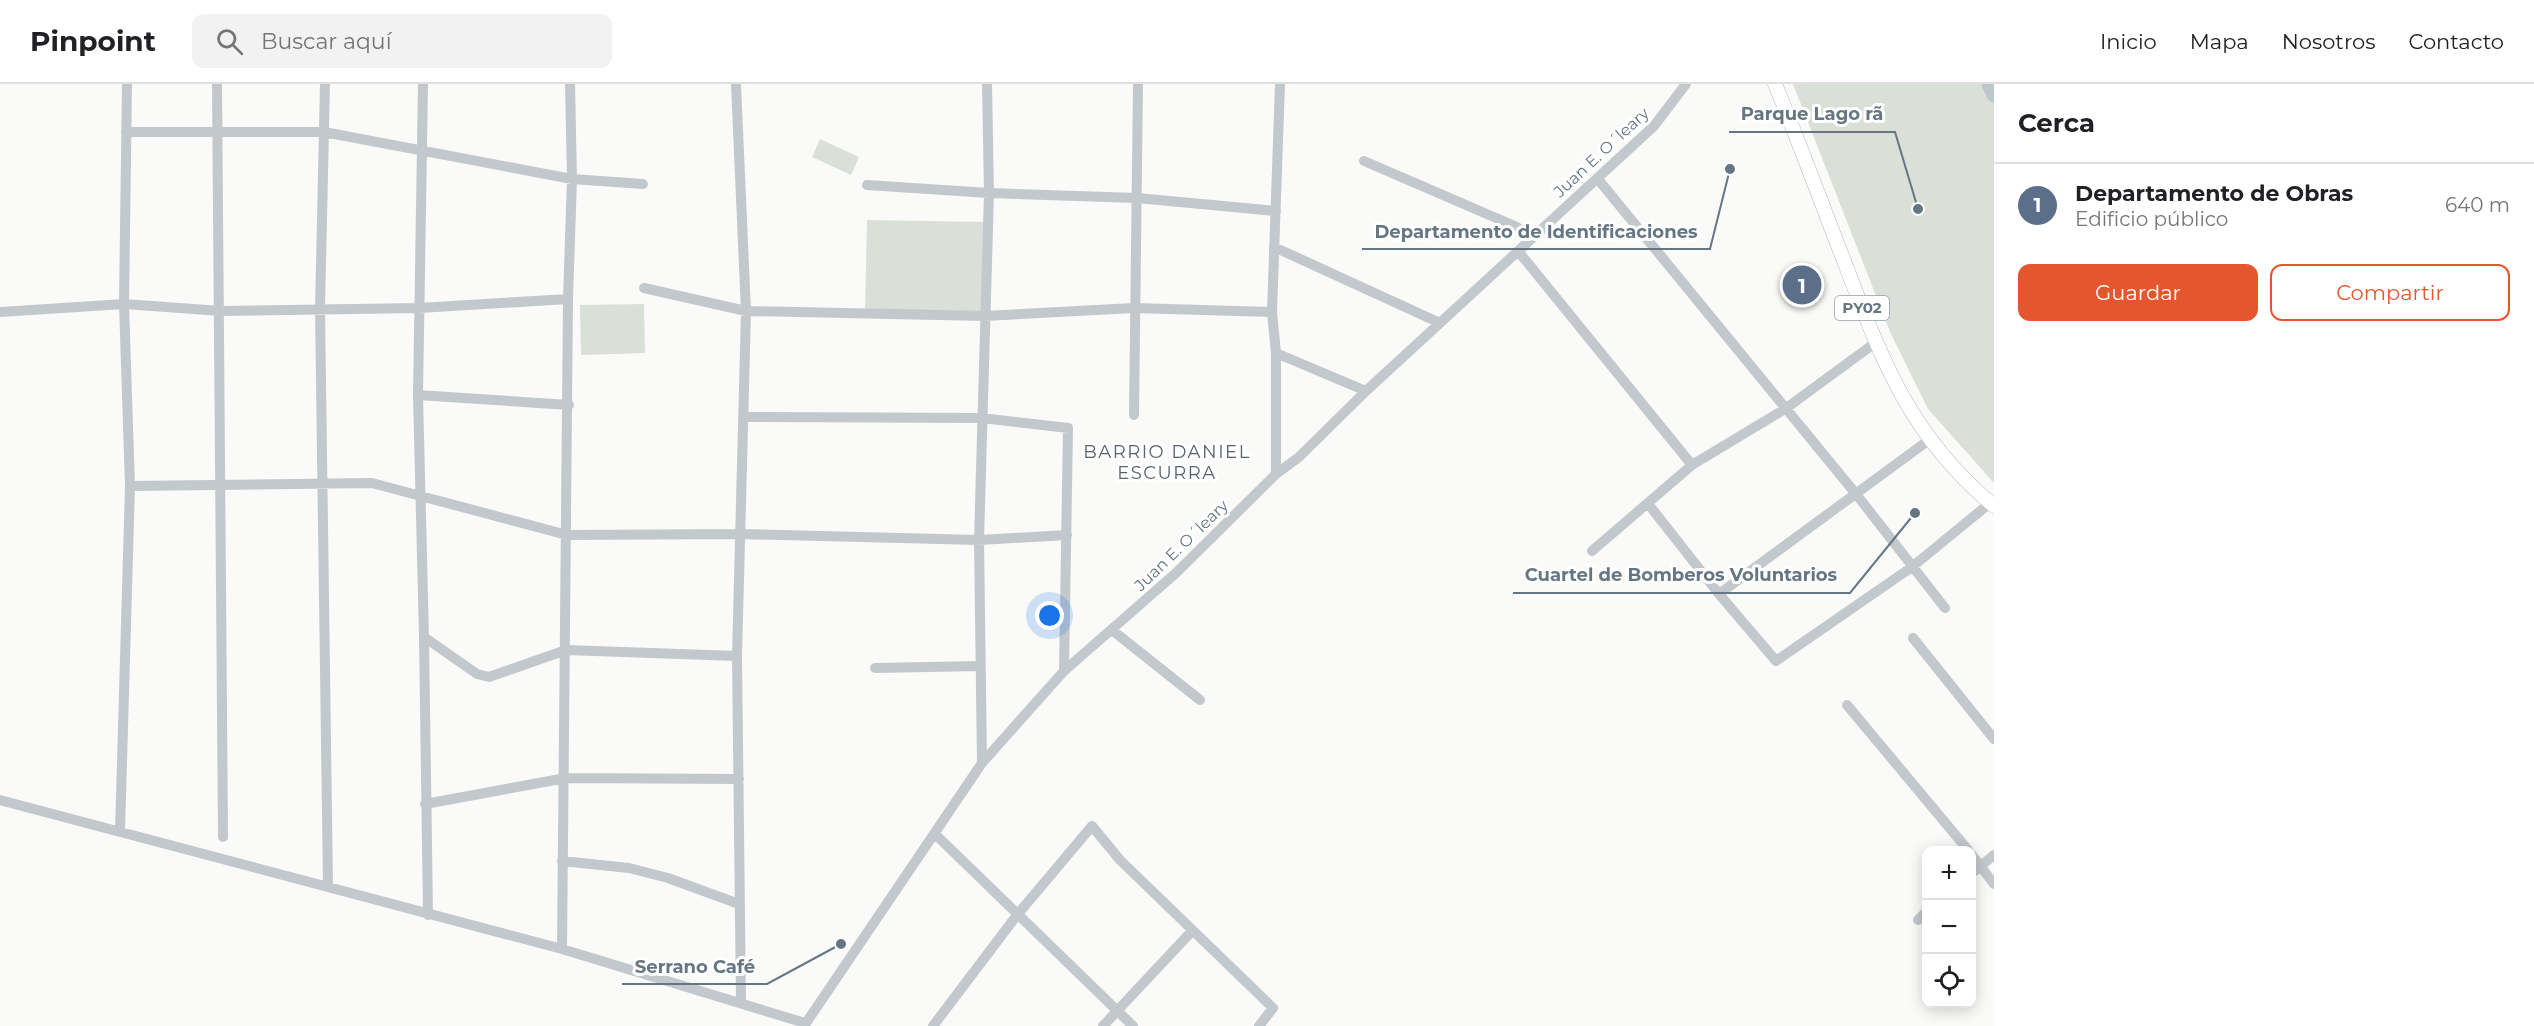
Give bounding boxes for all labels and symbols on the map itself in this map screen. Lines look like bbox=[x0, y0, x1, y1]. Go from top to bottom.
callout: Parque Lago rã bbox=[1729, 96, 1895, 132]
street label: Juan E. O´leary bbox=[1549, 103, 1653, 202]
text: Parque Lago rã bbox=[1741, 103, 1883, 125]
callout: Departamento de Identificaciones bbox=[1362, 213, 1710, 249]
text: Departamento de Identificaciones bbox=[1374, 221, 1698, 243]
pin: 1 bbox=[1782, 262, 1822, 308]
road number: PY02 bbox=[1835, 296, 1889, 320]
district label: BARRIO DANIEL ESCURRA bbox=[1083, 441, 1251, 484]
street label: Juan E. O´leary bbox=[1130, 496, 1232, 596]
callout: Cuartel de Bomberos Voluntarios bbox=[1513, 557, 1850, 593]
text: Cuartel de Bomberos Voluntarios bbox=[1525, 564, 1838, 586]
your location bbox=[1035, 601, 1064, 630]
callout: Serrano Café bbox=[622, 948, 767, 984]
text: Serrano Café bbox=[635, 956, 755, 978]

